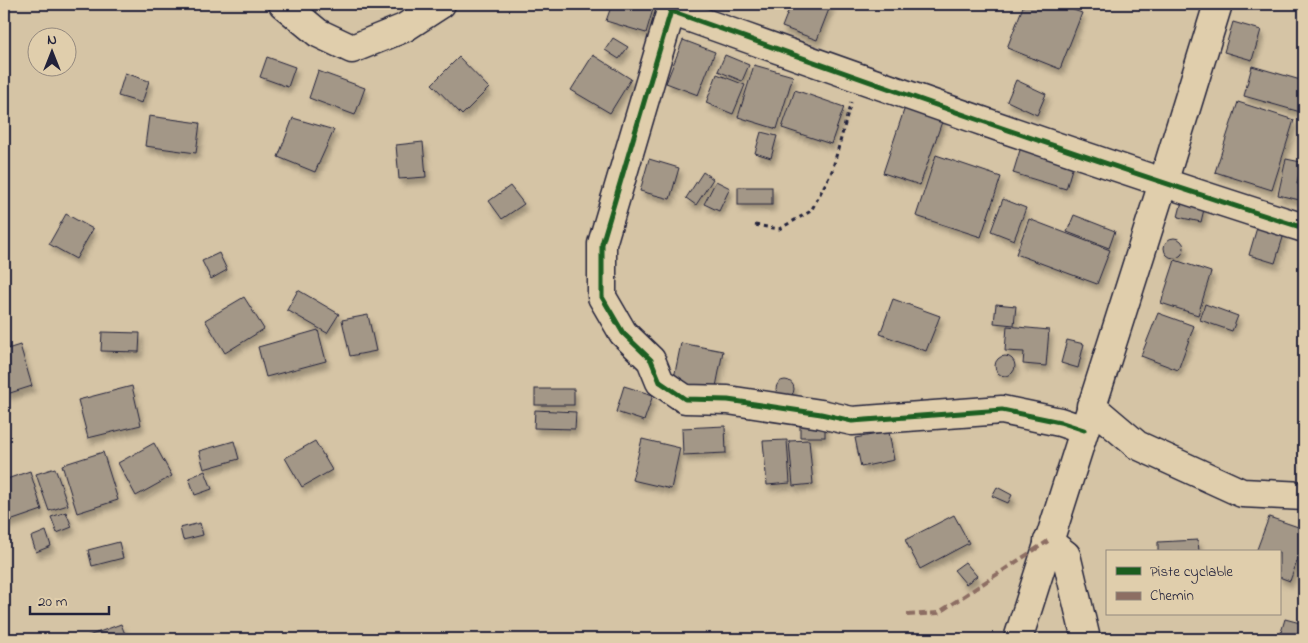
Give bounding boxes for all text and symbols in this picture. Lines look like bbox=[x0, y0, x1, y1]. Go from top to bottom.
north arrow bbox=[28, 28, 78, 78]
text: N bbox=[47, 30, 57, 51]
legend bbox=[1106, 550, 1280, 616]
text: Piste cyclable bbox=[1150, 561, 1233, 584]
scale bar bbox=[30, 583, 109, 615]
text: Chemin bbox=[1150, 585, 1194, 607]
text: 20 m bbox=[38, 591, 68, 613]

